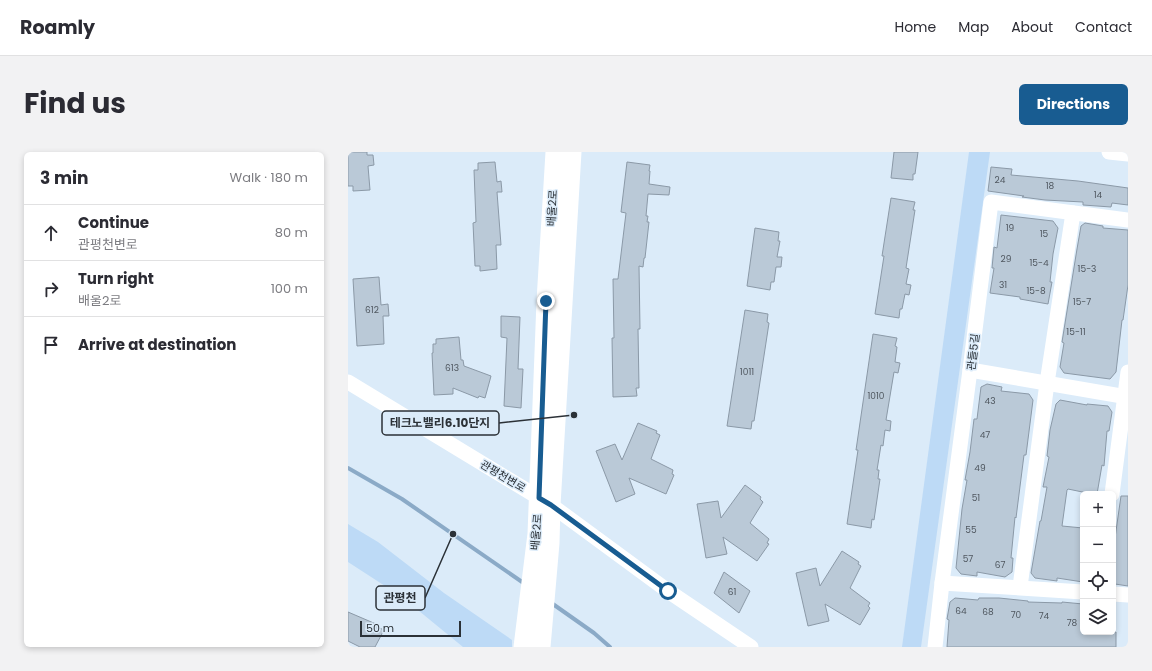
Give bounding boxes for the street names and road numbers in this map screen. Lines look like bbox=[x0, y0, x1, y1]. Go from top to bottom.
street label: 배울2로 bbox=[543, 189, 561, 227]
street label: 관들5길 bbox=[963, 333, 983, 371]
street label: 관평천변로 bbox=[477, 456, 529, 496]
street label: 배울2로 bbox=[526, 513, 546, 551]

